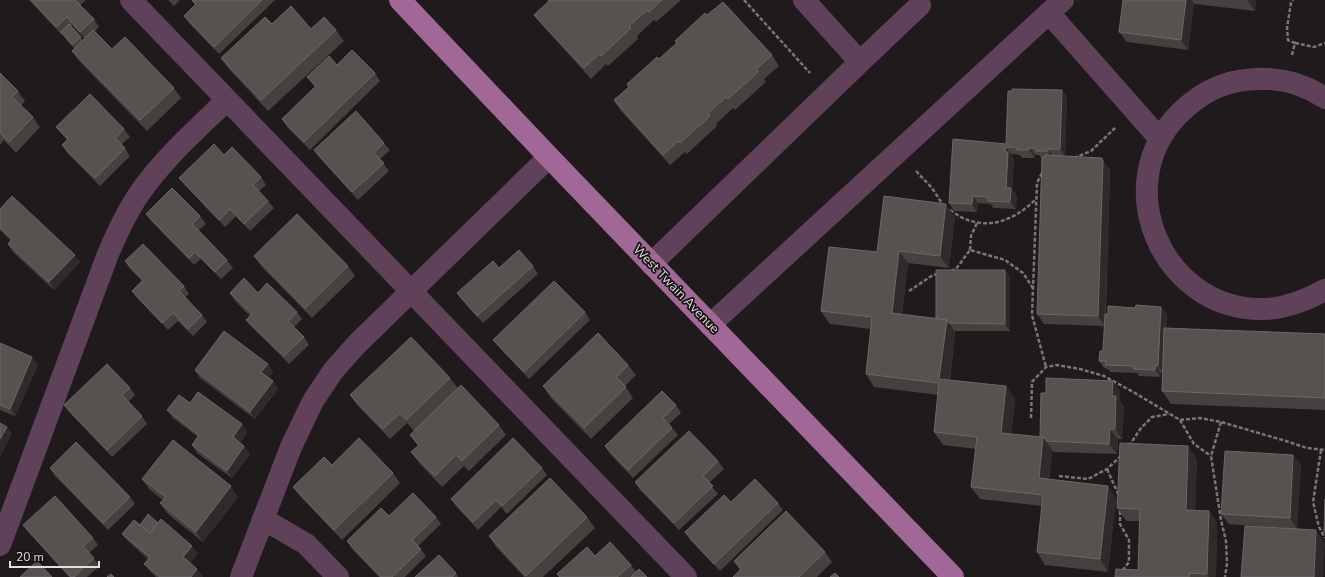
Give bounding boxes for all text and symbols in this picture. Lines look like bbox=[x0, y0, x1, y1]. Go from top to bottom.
street label: West Twain Avenue bbox=[629, 241, 723, 337]
scale bar bbox=[10, 543, 99, 569]
text: 20 m bbox=[16, 549, 44, 565]

